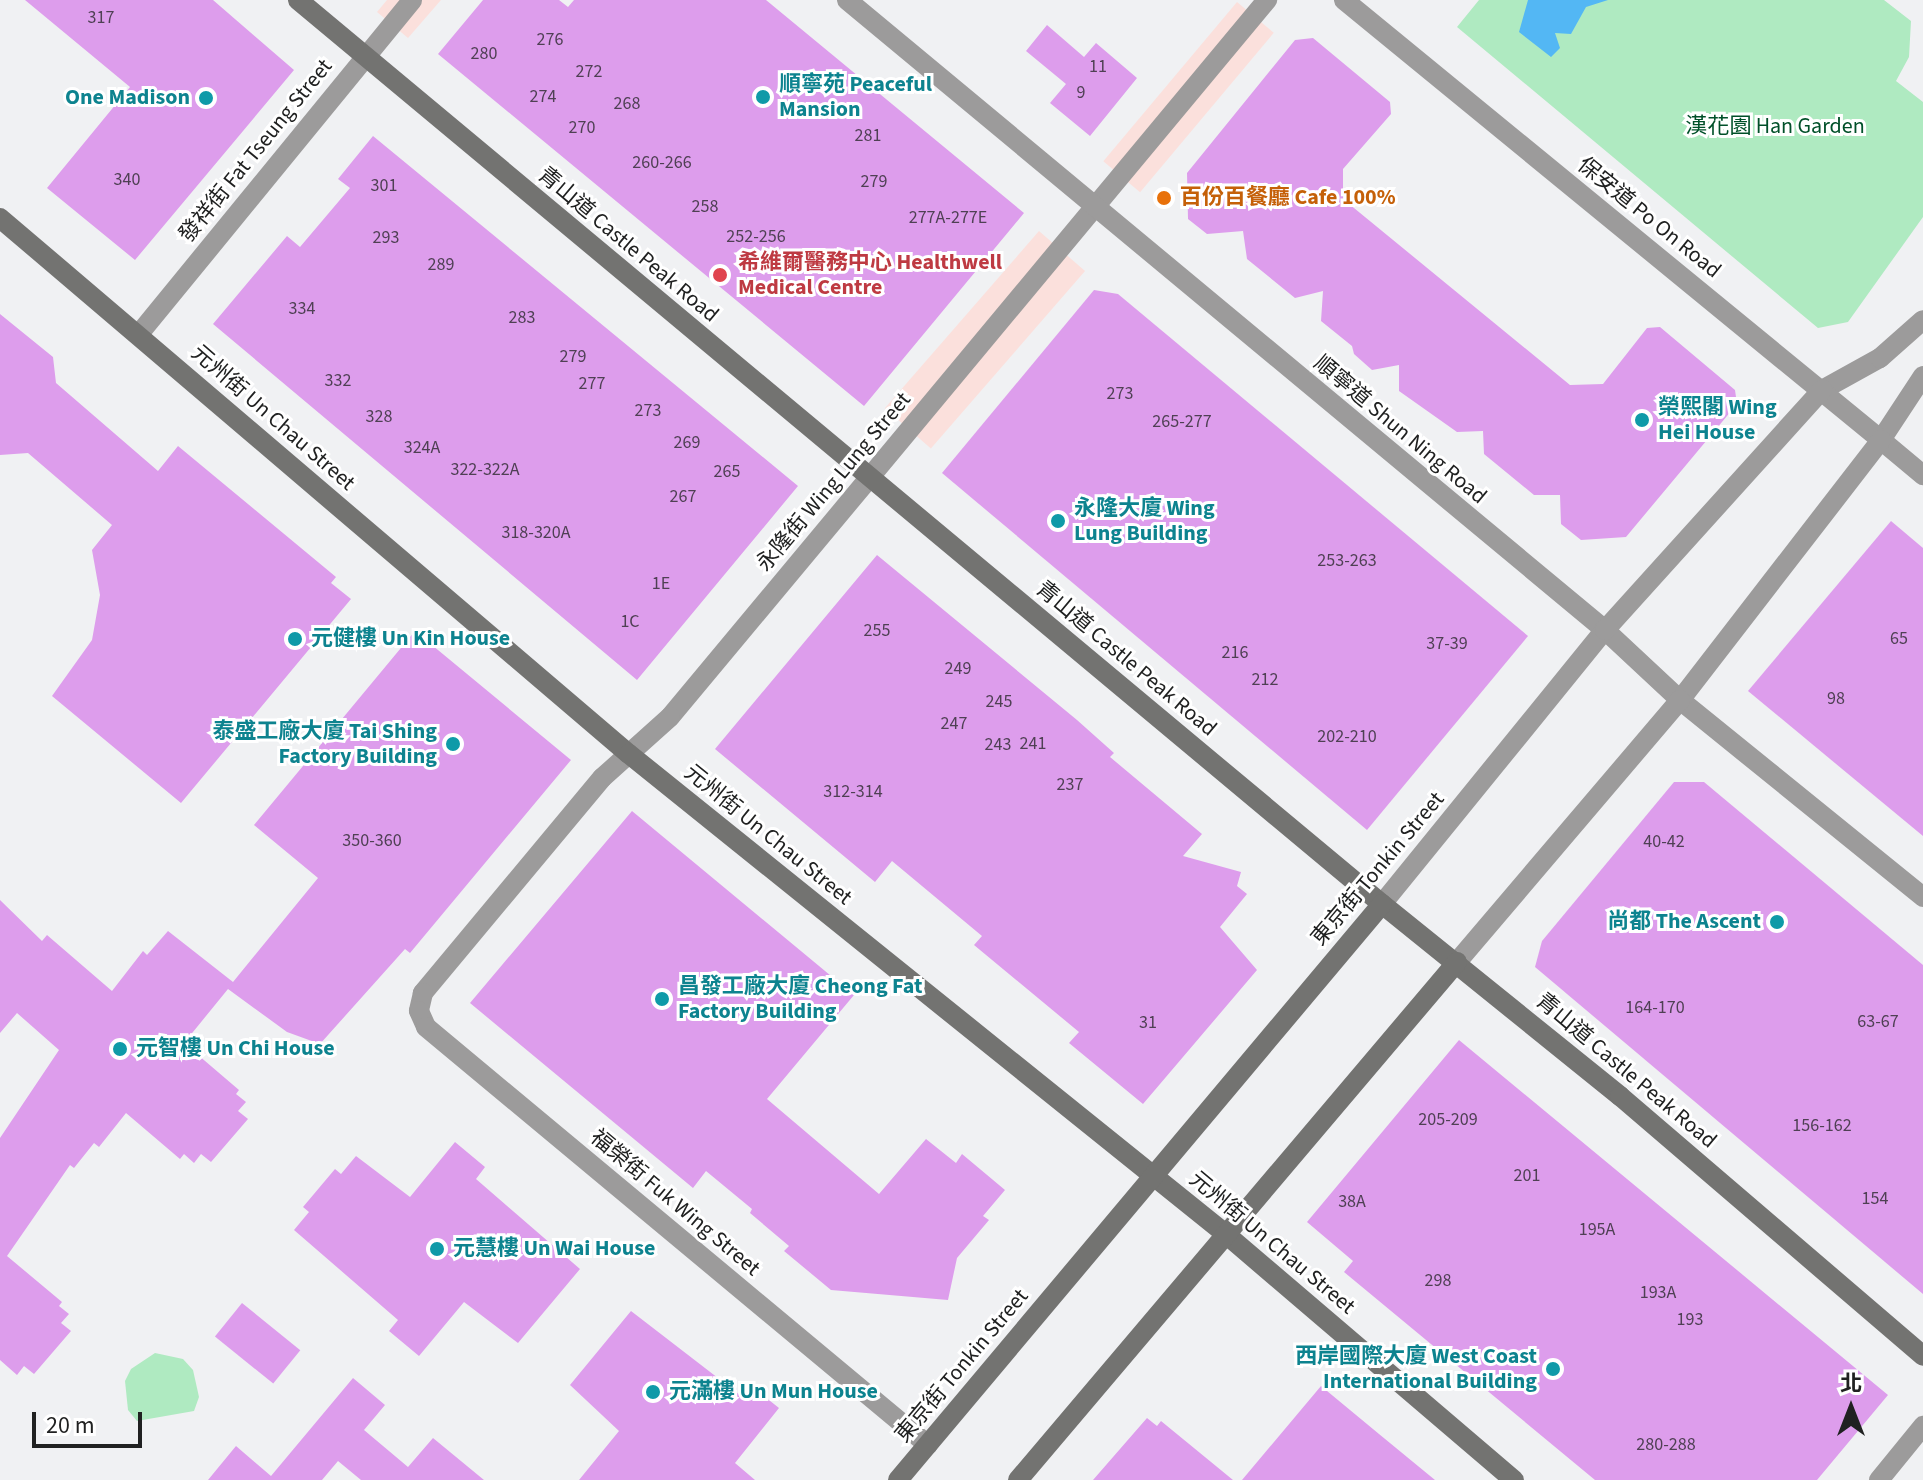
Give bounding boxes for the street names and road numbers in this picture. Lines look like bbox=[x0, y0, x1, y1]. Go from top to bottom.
street label: 發祥街 Fat Tseung Street bbox=[174, 54, 338, 248]
street label: 保安道 Po On Road bbox=[1572, 152, 1726, 284]
street label: 青山道 Castle Peak Road bbox=[532, 162, 724, 328]
street label: 元州街 Un Chau Street bbox=[186, 340, 360, 496]
street label: 順寧道 Shun Ning Road bbox=[1308, 350, 1492, 510]
street label: 永隆街 Wing Lung Street bbox=[751, 387, 917, 577]
street label: 青山道 Castle Peak Road bbox=[1030, 576, 1222, 742]
street label: 元州街 Un Chau Street bbox=[679, 759, 857, 911]
street label: 東京街 Tonkin Street bbox=[1306, 787, 1450, 951]
street label: 青山道 Castle Peak Road bbox=[1530, 988, 1722, 1154]
street label: 福榮街 Fuk Wing Street bbox=[585, 1124, 765, 1282]
street label: 元州街 Un Chau Street bbox=[1184, 1166, 1360, 1320]
street label: 東京街 Tonkin Street bbox=[890, 1284, 1034, 1448]

